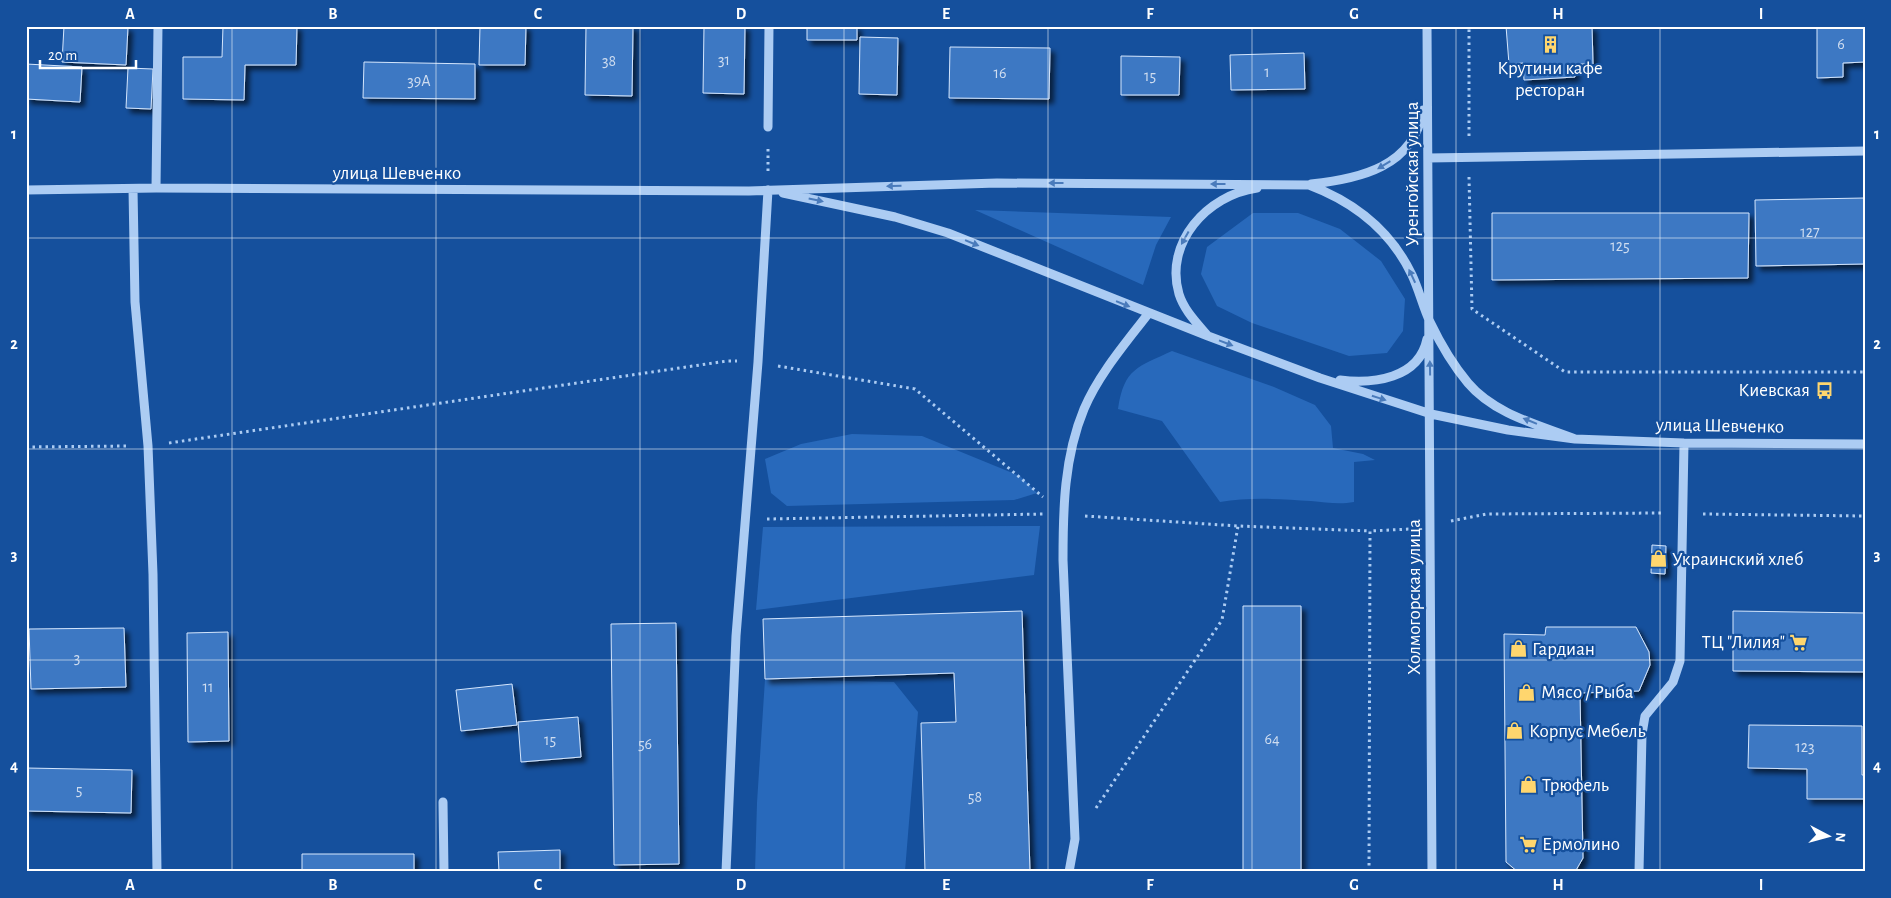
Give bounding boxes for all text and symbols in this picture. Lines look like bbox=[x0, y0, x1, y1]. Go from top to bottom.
text: A bbox=[125, 6, 135, 22]
text: B bbox=[328, 6, 338, 22]
text: C bbox=[534, 6, 543, 22]
text: D bbox=[736, 6, 747, 22]
text: E bbox=[942, 6, 950, 22]
text: F bbox=[1146, 6, 1154, 22]
text: G bbox=[1349, 6, 1359, 22]
text: H bbox=[1552, 6, 1564, 22]
text: I bbox=[1759, 6, 1763, 22]
building icon: Крутини кафе ресторан bbox=[1540, 35, 1560, 55]
house number: 6 bbox=[1837, 36, 1845, 52]
scale bar bbox=[40, 38, 136, 70]
text: 20 m bbox=[48, 48, 77, 63]
house number: 31 bbox=[718, 52, 730, 68]
house number: 38 bbox=[602, 53, 616, 69]
place label: Крутини кафе ресторан bbox=[1497, 59, 1603, 100]
house number: 1 bbox=[1264, 64, 1270, 80]
house number: 16 bbox=[993, 65, 1007, 81]
house number: 15 bbox=[1144, 68, 1156, 84]
house number: 39А bbox=[407, 73, 431, 89]
street label: Уренгойская улица bbox=[1403, 101, 1422, 246]
text: 1 bbox=[11, 126, 17, 142]
text: 1 bbox=[1874, 126, 1880, 142]
one-way arrow bbox=[1377, 161, 1390, 170]
street label: улица Шевченко bbox=[332, 164, 461, 183]
one-way arrow bbox=[1048, 179, 1064, 187]
one-way arrow bbox=[1210, 180, 1226, 188]
one-way arrow bbox=[885, 182, 901, 190]
one-way arrow bbox=[808, 196, 823, 204]
house number: 127 bbox=[1800, 224, 1820, 240]
one-way arrow bbox=[1180, 231, 1189, 244]
house number: 125 bbox=[1610, 238, 1630, 254]
one-way arrow bbox=[965, 239, 980, 247]
one-way arrow bbox=[1407, 269, 1415, 283]
one-way arrow bbox=[1116, 300, 1130, 308]
text: 2 bbox=[10, 336, 18, 352]
text: 2 bbox=[1873, 336, 1881, 352]
one-way arrow bbox=[1219, 339, 1234, 347]
one-way arrow bbox=[1426, 360, 1434, 376]
bus stop icon: Киевская bbox=[1814, 380, 1834, 400]
place label: Киевская bbox=[1738, 381, 1810, 400]
one-way arrow bbox=[1372, 394, 1387, 402]
street label: улица Шевченко bbox=[1655, 415, 1784, 437]
one-way arrow bbox=[1522, 417, 1537, 425]
street label: Холмогорская улица bbox=[1405, 519, 1424, 675]
text: 3 bbox=[11, 547, 18, 563]
text: 3 bbox=[1874, 547, 1881, 563]
shop icon: Украинский хлеб bbox=[1648, 549, 1668, 569]
place label: Украинский хлеб bbox=[1672, 550, 1804, 569]
supermarket icon: ТЦ "Лилия" bbox=[1789, 632, 1809, 652]
place label: ТЦ "Лилия" bbox=[1702, 633, 1785, 652]
shop icon: Гардиан bbox=[1508, 639, 1528, 659]
place label: Гардиан bbox=[1532, 640, 1595, 659]
house number: 3 bbox=[74, 650, 80, 666]
house number: 11 bbox=[202, 679, 214, 695]
shop icon: Мясо / Рыба bbox=[1517, 682, 1537, 702]
place label: Мясо / Рыба bbox=[1541, 683, 1634, 702]
shop icon: Корпус Мебель bbox=[1505, 721, 1525, 741]
place label: Корпус Мебель bbox=[1529, 722, 1646, 741]
house number: 64 bbox=[1264, 731, 1280, 747]
house number: 15 bbox=[544, 732, 556, 748]
house number: 56 bbox=[638, 736, 652, 752]
house number: 123 bbox=[1795, 739, 1815, 755]
text: 4 bbox=[10, 758, 18, 774]
text: 4 bbox=[1873, 758, 1881, 774]
shop icon: Трюфель bbox=[1518, 775, 1538, 795]
place label: Трюфель bbox=[1542, 776, 1609, 795]
house number: 5 bbox=[76, 782, 82, 798]
house number: 58 bbox=[968, 789, 982, 805]
north arrow bbox=[1804, 810, 1854, 860]
text: N bbox=[1832, 832, 1847, 843]
supermarket icon: Ермолино bbox=[1518, 834, 1538, 854]
place label: Ермолино bbox=[1542, 835, 1620, 854]
text: A bbox=[125, 877, 135, 893]
text: B bbox=[328, 877, 338, 893]
text: C bbox=[534, 877, 543, 893]
text: D bbox=[736, 877, 747, 893]
text: E bbox=[942, 877, 950, 893]
text: F bbox=[1146, 877, 1154, 893]
text: G bbox=[1349, 877, 1359, 893]
text: H bbox=[1552, 877, 1564, 893]
text: I bbox=[1759, 877, 1763, 893]

